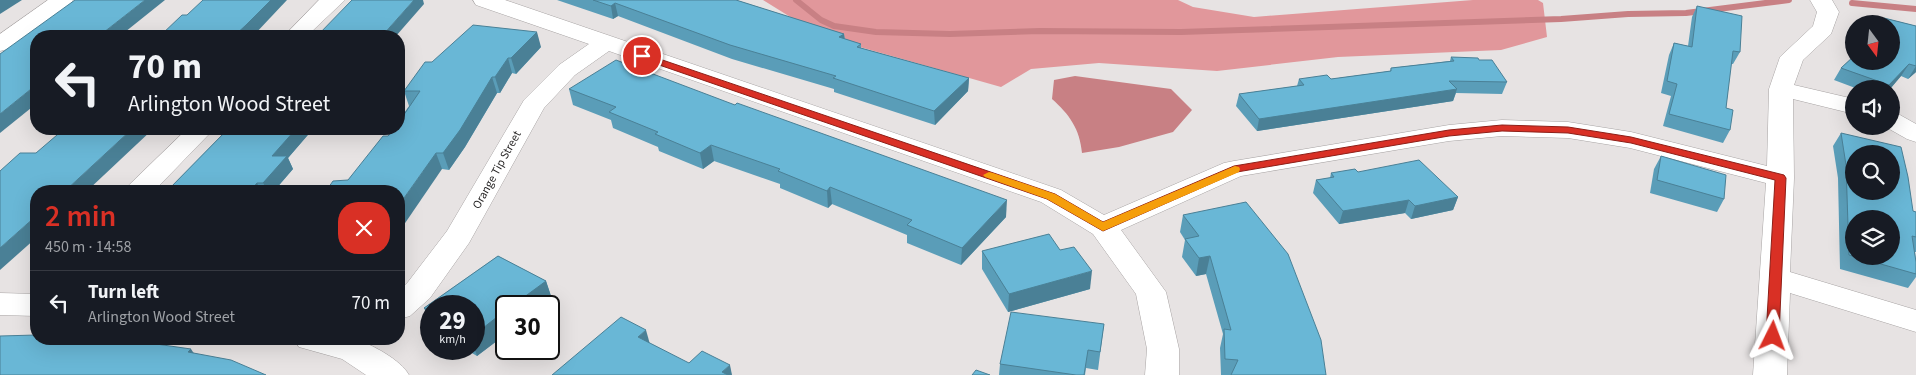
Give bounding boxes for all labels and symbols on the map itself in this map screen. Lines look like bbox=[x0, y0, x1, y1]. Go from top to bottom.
north arrow bbox=[1845, 15, 1900, 70]
pin bbox=[621, 35, 663, 77]
street label: Orange Tip Street bbox=[468, 128, 526, 212]
speed limit sign: 30 bbox=[495, 295, 560, 360]
position arrow bbox=[1746, 309, 1798, 361]

